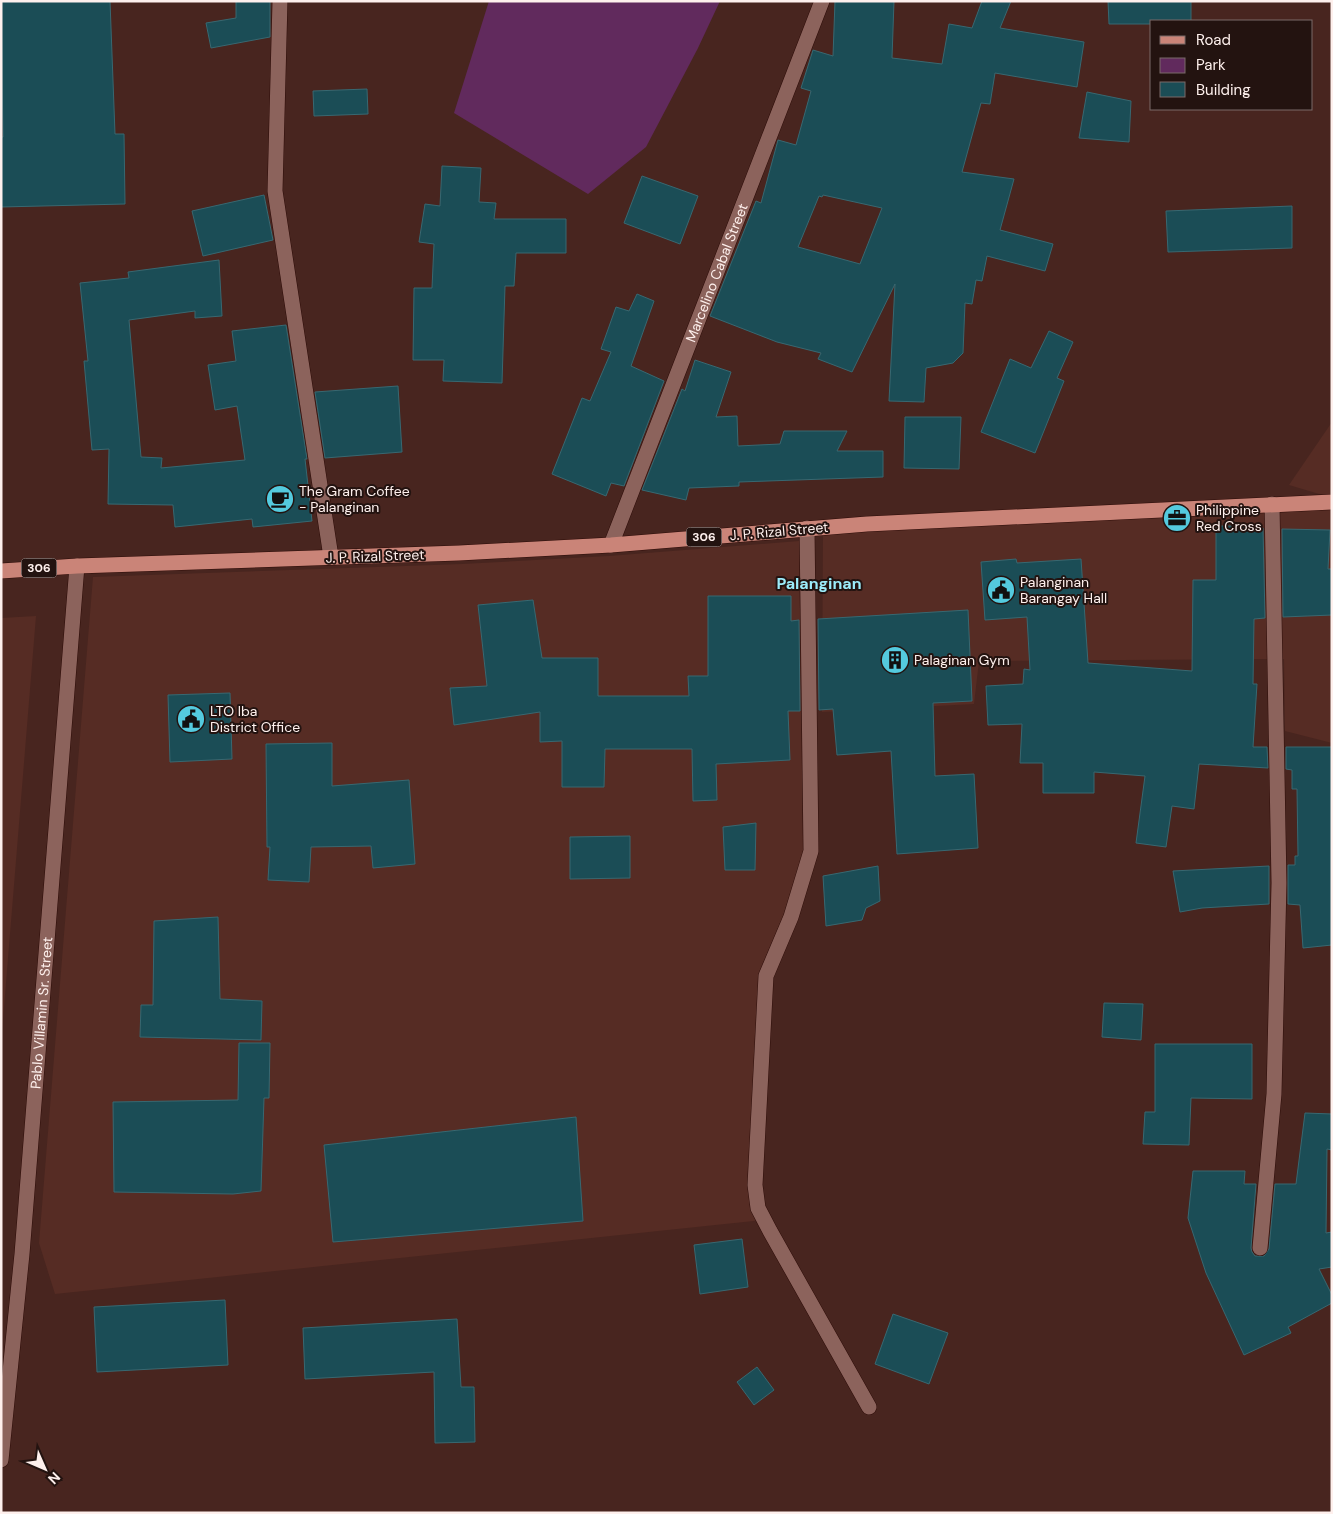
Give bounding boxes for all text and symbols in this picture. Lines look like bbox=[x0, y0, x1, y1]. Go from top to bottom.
legend bbox=[1150, 20, 1313, 110]
text: Road bbox=[1196, 30, 1231, 50]
text: Park bbox=[1196, 55, 1226, 75]
text: Building bbox=[1196, 80, 1251, 100]
street label: Marcelino Cabal Street bbox=[682, 201, 752, 345]
place label: The Gram Coffee - Palanginan bbox=[299, 482, 410, 516]
cafe icon: The Gram Coffee - Palanginan bbox=[265, 484, 295, 514]
place label: Philippine Red Cross bbox=[1196, 501, 1262, 535]
office icon: Philippine Red Cross bbox=[1162, 503, 1192, 533]
street label: J. P. Rizal Street bbox=[729, 518, 829, 544]
road number: 306 bbox=[686, 528, 722, 546]
street label: J. P. Rizal Street bbox=[325, 545, 425, 567]
road number: 306 bbox=[22, 558, 56, 578]
district label: Palanginan bbox=[776, 573, 862, 594]
place label: Palanginan Barangay Hall bbox=[1020, 573, 1107, 607]
public building icon: Palanginan Barangay Hall bbox=[986, 575, 1016, 605]
building icon: Palaginan Gym bbox=[880, 645, 910, 675]
place label: Palaginan Gym bbox=[914, 651, 1010, 669]
place label: LTO Iba District Office bbox=[210, 702, 300, 736]
public building icon: LTO Iba District Office bbox=[176, 704, 206, 734]
street label: Pablo Villamin Sr. Street bbox=[26, 936, 56, 1090]
north arrow bbox=[20, 1444, 70, 1494]
text: N bbox=[44, 1468, 64, 1488]

